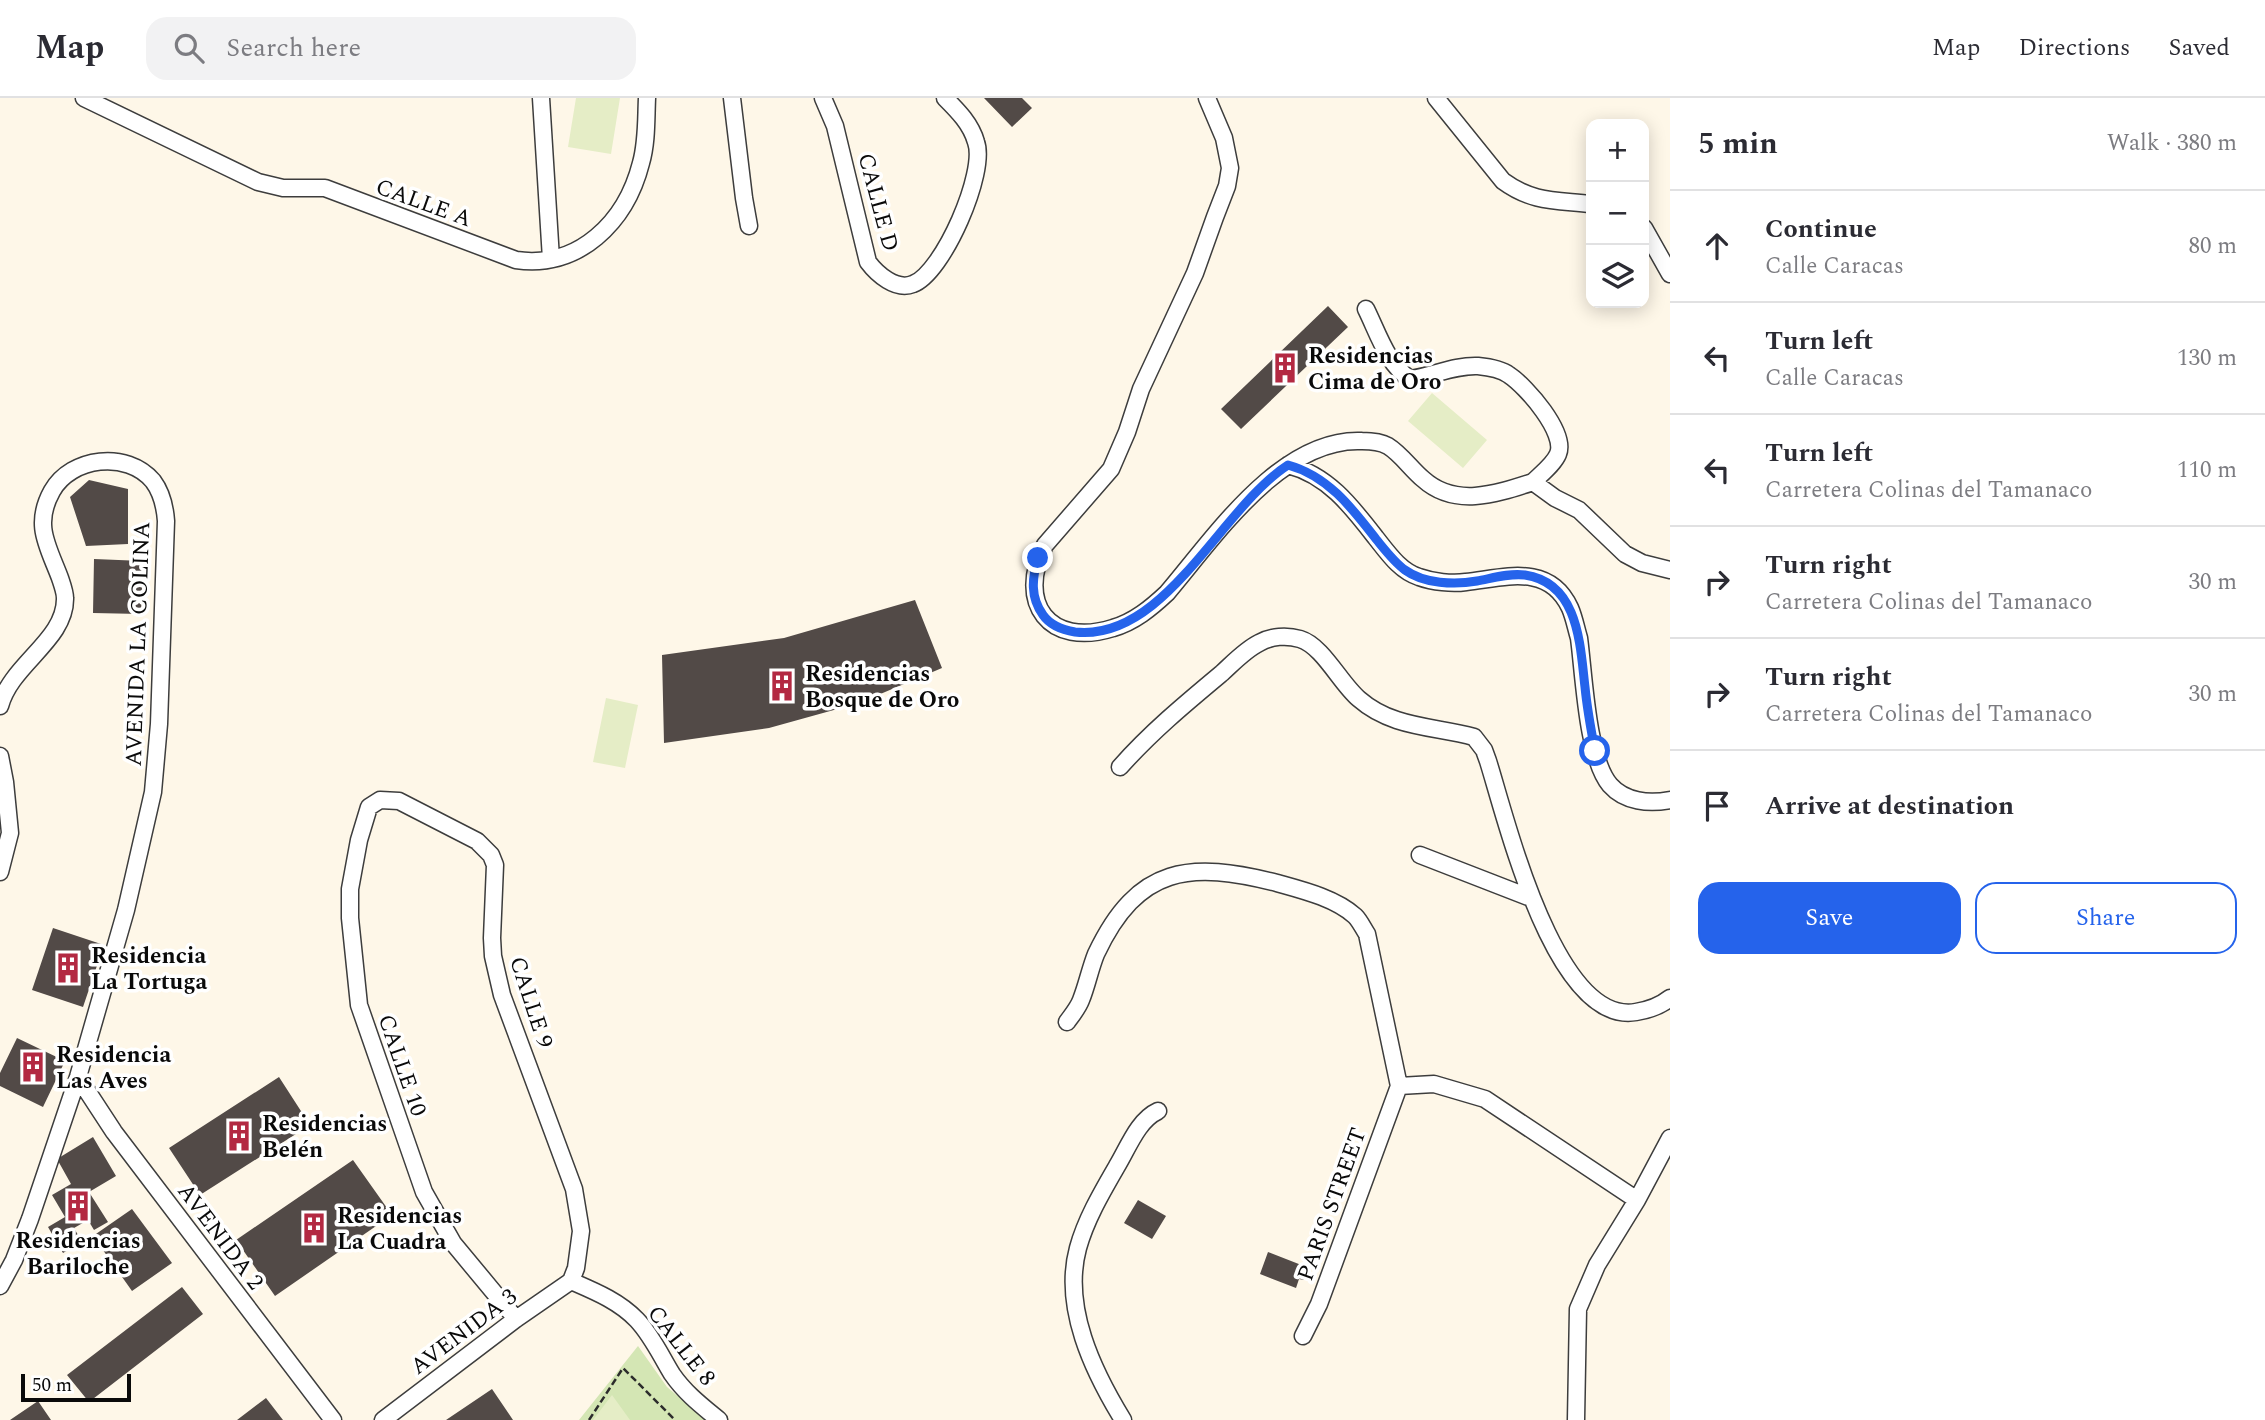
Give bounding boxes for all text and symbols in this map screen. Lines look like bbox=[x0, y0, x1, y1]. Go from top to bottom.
search box bbox=[146, 17, 636, 80]
text: Map bbox=[35, 23, 104, 73]
text: Search here bbox=[226, 28, 361, 68]
icon: search bbox=[170, 29, 208, 67]
text: Map bbox=[1932, 30, 1980, 66]
text: Directions bbox=[2018, 30, 2130, 66]
text: Saved bbox=[2168, 30, 2230, 66]
map controls bbox=[1586, 119, 1649, 308]
button: + bbox=[1586, 119, 1649, 182]
text: 5 min bbox=[1698, 121, 1778, 167]
text: Walk · 380 m bbox=[2107, 126, 2237, 161]
street label: CALLE D bbox=[848, 149, 907, 256]
street label: CALLE A bbox=[370, 170, 477, 237]
button: − bbox=[1586, 182, 1649, 245]
text: Continue bbox=[1765, 209, 1877, 249]
icon: ahead bbox=[1698, 227, 1736, 265]
text: 80 m bbox=[2188, 229, 2237, 264]
button: layers bbox=[1586, 245, 1649, 308]
text: Calle Caracas bbox=[1765, 249, 1904, 284]
text: Turn left bbox=[1765, 321, 1873, 361]
place label: Residencias Cima de Oro bbox=[1308, 339, 1441, 400]
icon: left bbox=[1698, 339, 1736, 377]
text: 130 m bbox=[2177, 341, 2237, 376]
building icon: Residencias Cima de Oro bbox=[1268, 351, 1302, 385]
text: Calle Caracas bbox=[1765, 361, 1904, 396]
text: Turn left bbox=[1765, 433, 1873, 473]
icon: left bbox=[1698, 451, 1736, 489]
text: 110 m bbox=[2177, 453, 2237, 488]
text: Carretera Colinas del Tamanaco bbox=[1765, 473, 2092, 508]
street label: AVENIDA LA COLINA bbox=[117, 521, 160, 767]
route end bbox=[1022, 542, 1053, 573]
text: Turn right bbox=[1765, 545, 1892, 585]
icon: right bbox=[1698, 563, 1736, 601]
text: 30 m bbox=[2188, 565, 2237, 600]
text: Carretera Colinas del Tamanaco bbox=[1765, 585, 2092, 620]
place label: Residencias Bosque de Oro bbox=[805, 657, 959, 718]
text: Turn right bbox=[1765, 657, 1892, 697]
building icon: Residencias Bosque de Oro bbox=[765, 669, 799, 703]
icon: right bbox=[1698, 675, 1736, 713]
text: 30 m bbox=[2188, 677, 2237, 712]
text: Carretera Colinas del Tamanaco bbox=[1765, 697, 2092, 732]
route start bbox=[1579, 735, 1610, 766]
text: Arrive at destination bbox=[1765, 786, 2014, 826]
icon: arrive bbox=[1698, 787, 1736, 825]
button: Save bbox=[1698, 882, 1961, 954]
button: Share bbox=[1975, 882, 2237, 954]
place label: Residencia La Tortuga bbox=[91, 939, 208, 1000]
building icon: Residencia La Tortuga bbox=[51, 951, 85, 985]
street label: CALLE 9 bbox=[499, 952, 562, 1053]
street label: CALLE 10 bbox=[368, 1010, 435, 1121]
place label: Residencia Las Aves bbox=[56, 1038, 172, 1099]
building icon: Residencia Las Aves bbox=[16, 1050, 50, 1084]
place label: Residencias Belén bbox=[262, 1107, 387, 1168]
building icon: Residencias Belén bbox=[222, 1119, 256, 1153]
street label: PARIS STREET bbox=[1288, 1123, 1376, 1286]
street label: AVENIDA 2 bbox=[168, 1176, 272, 1298]
building icon: Residencias Bariloche bbox=[61, 1189, 95, 1223]
place label: Residencias La Cuadra bbox=[337, 1199, 462, 1260]
building icon: Residencias La Cuadra bbox=[297, 1211, 331, 1245]
place label: Residencias Bariloche bbox=[15, 1224, 141, 1285]
street label: AVENIDA 3 bbox=[403, 1280, 525, 1384]
street label: CALLE 8 bbox=[638, 1298, 724, 1394]
scale bar bbox=[21, 1371, 131, 1403]
text: 50 m bbox=[32, 1371, 72, 1400]

